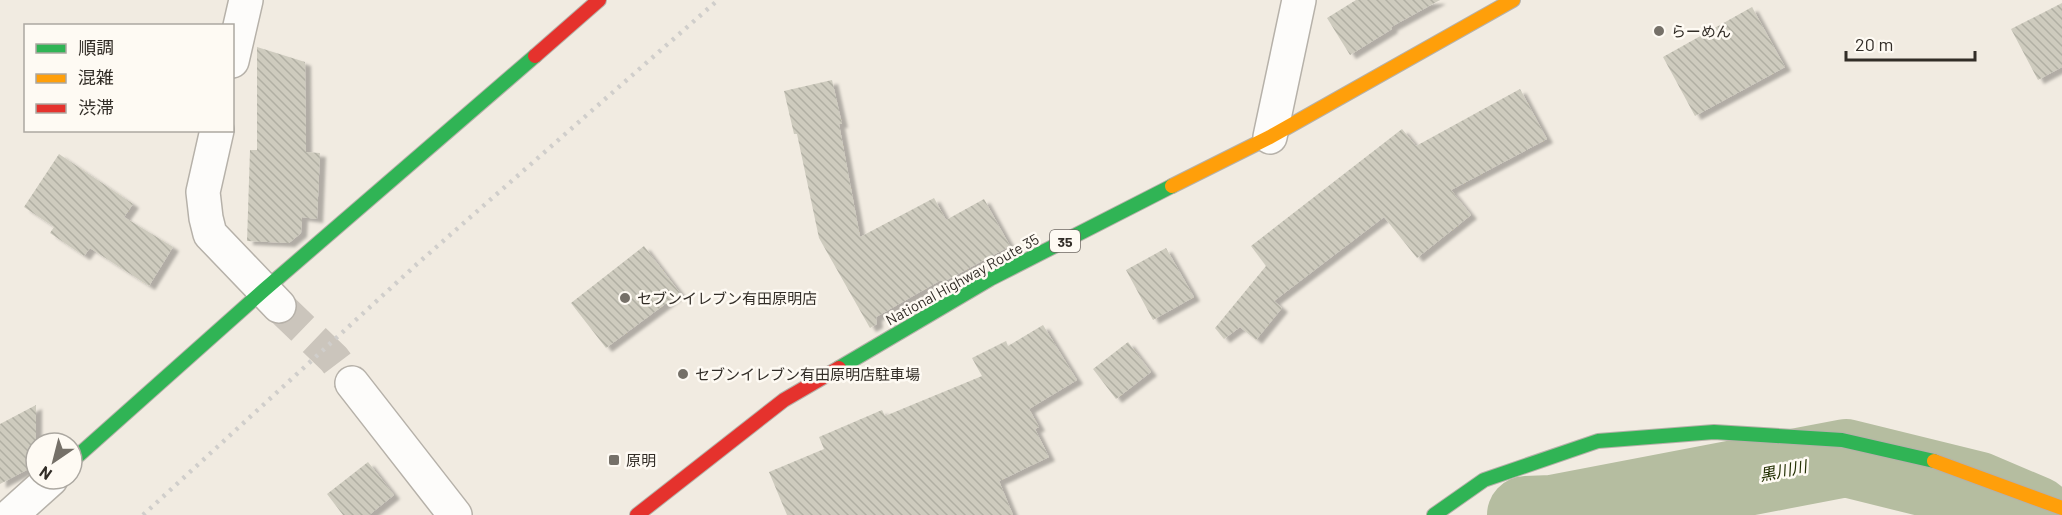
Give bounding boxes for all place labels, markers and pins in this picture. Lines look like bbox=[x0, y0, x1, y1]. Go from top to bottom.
place label: らーめん bbox=[1671, 22, 1731, 40]
marker: らーめん bbox=[1652, 24, 1666, 38]
place label: セブンイレブン有田原明店 bbox=[637, 289, 817, 307]
marker: セブンイレブン有田原明店 bbox=[618, 291, 632, 305]
place label: セブンイレブン有田原明店駐車場 bbox=[695, 365, 920, 383]
marker: セブンイレブン有田原明店駐車場 bbox=[676, 367, 690, 381]
place label: 原明 bbox=[626, 451, 656, 469]
marker: 原明 bbox=[607, 453, 621, 467]

